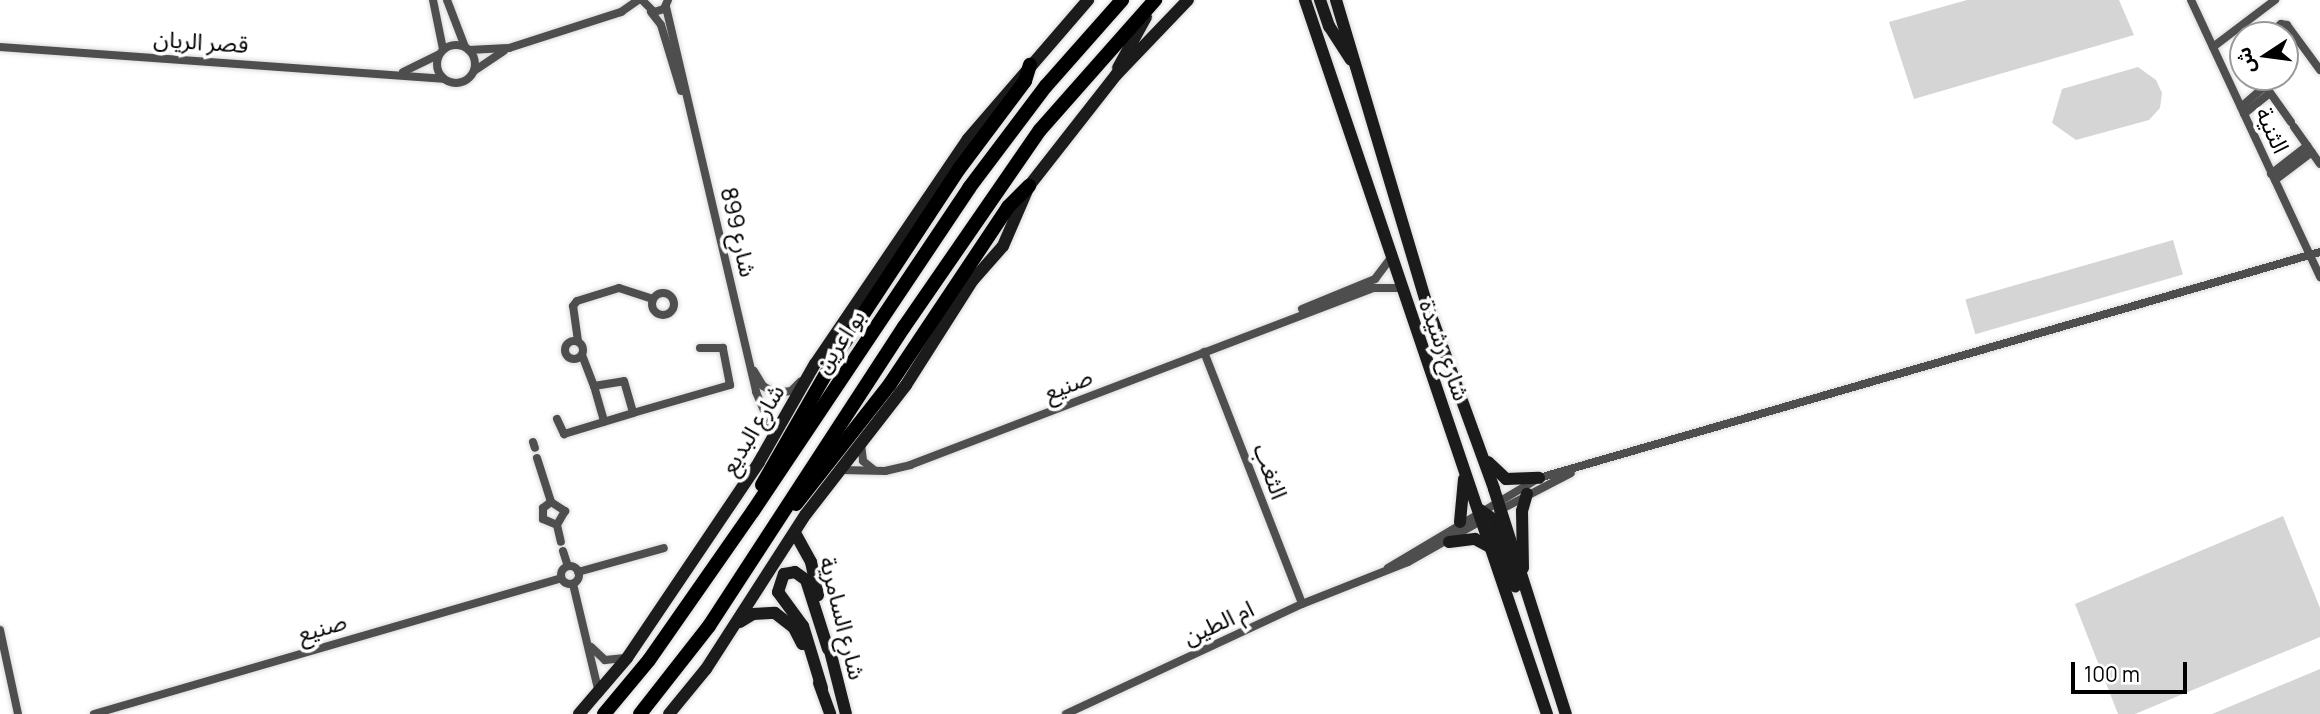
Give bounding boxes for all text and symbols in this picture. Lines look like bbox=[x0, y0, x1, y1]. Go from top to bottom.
north arrow bbox=[2229, 21, 2299, 91]
street label: قصر الريان bbox=[153, 24, 249, 58]
text: ش bbox=[2230, 45, 2261, 76]
street label: الثنية bbox=[2250, 103, 2296, 157]
street label: شارع 899 bbox=[715, 184, 763, 280]
street label: شارع رشيدة bbox=[1414, 296, 1476, 404]
street label: بو اعرين bbox=[808, 304, 870, 378]
street label: صنيع bbox=[1040, 362, 1096, 406]
street label: شارع البديع bbox=[714, 379, 790, 479]
street label: الثغب bbox=[1248, 439, 1294, 503]
street label: شارع السامرية bbox=[814, 554, 872, 682]
street label: ام الطين bbox=[1178, 594, 1258, 650]
street label: صنيع bbox=[294, 607, 350, 647]
scale bar bbox=[2075, 648, 2190, 692]
text: 100 m bbox=[2084, 660, 2140, 688]

